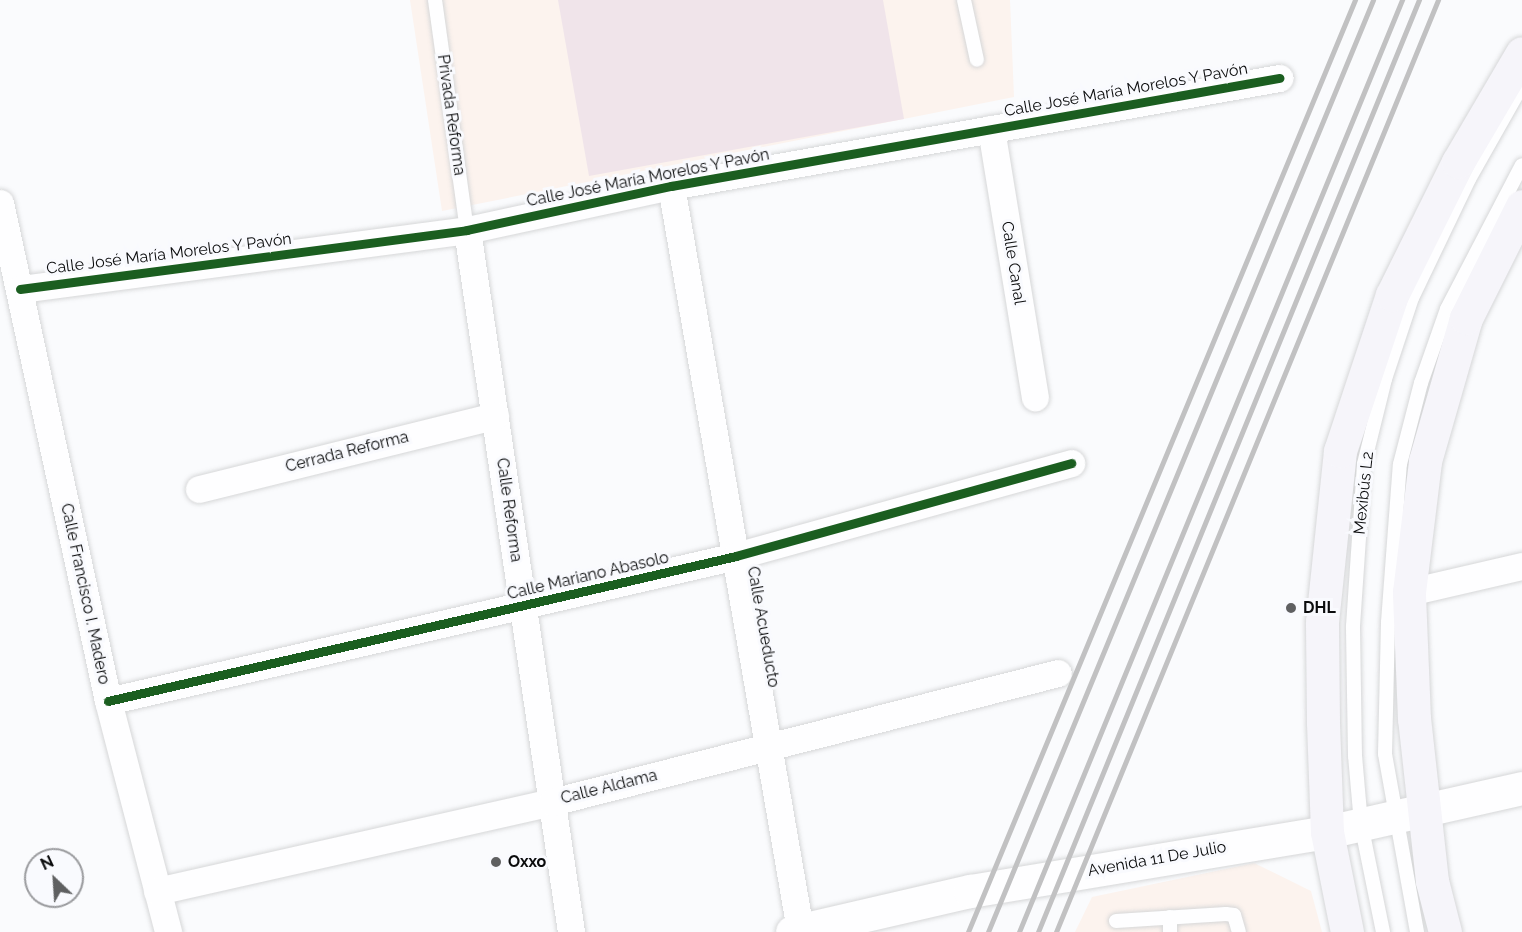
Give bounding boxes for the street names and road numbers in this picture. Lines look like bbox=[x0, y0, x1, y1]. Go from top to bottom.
street label: Privada Reforma bbox=[433, 53, 469, 177]
street label: Calle José María Morelos Y Pavón bbox=[1002, 59, 1250, 121]
street label: Calle José María Morelos Y Pavón bbox=[524, 145, 772, 211]
street label: Calle Canal bbox=[997, 220, 1029, 306]
street label: Calle José María Morelos Y Pavón bbox=[45, 229, 293, 279]
street label: Cerrada Reforma bbox=[283, 427, 411, 477]
street label: Mexibús L2 bbox=[1350, 451, 1378, 535]
street label: Calle Reforma bbox=[492, 457, 526, 563]
street label: Calle Francisco I. Madero bbox=[56, 502, 114, 686]
street label: Calle Mariano Abasolo bbox=[505, 548, 671, 604]
street label: Calle Acueducto bbox=[743, 565, 783, 689]
street label: Calle Aldama bbox=[559, 766, 659, 808]
street label: Avenida 11 De Julio bbox=[1086, 837, 1228, 881]

